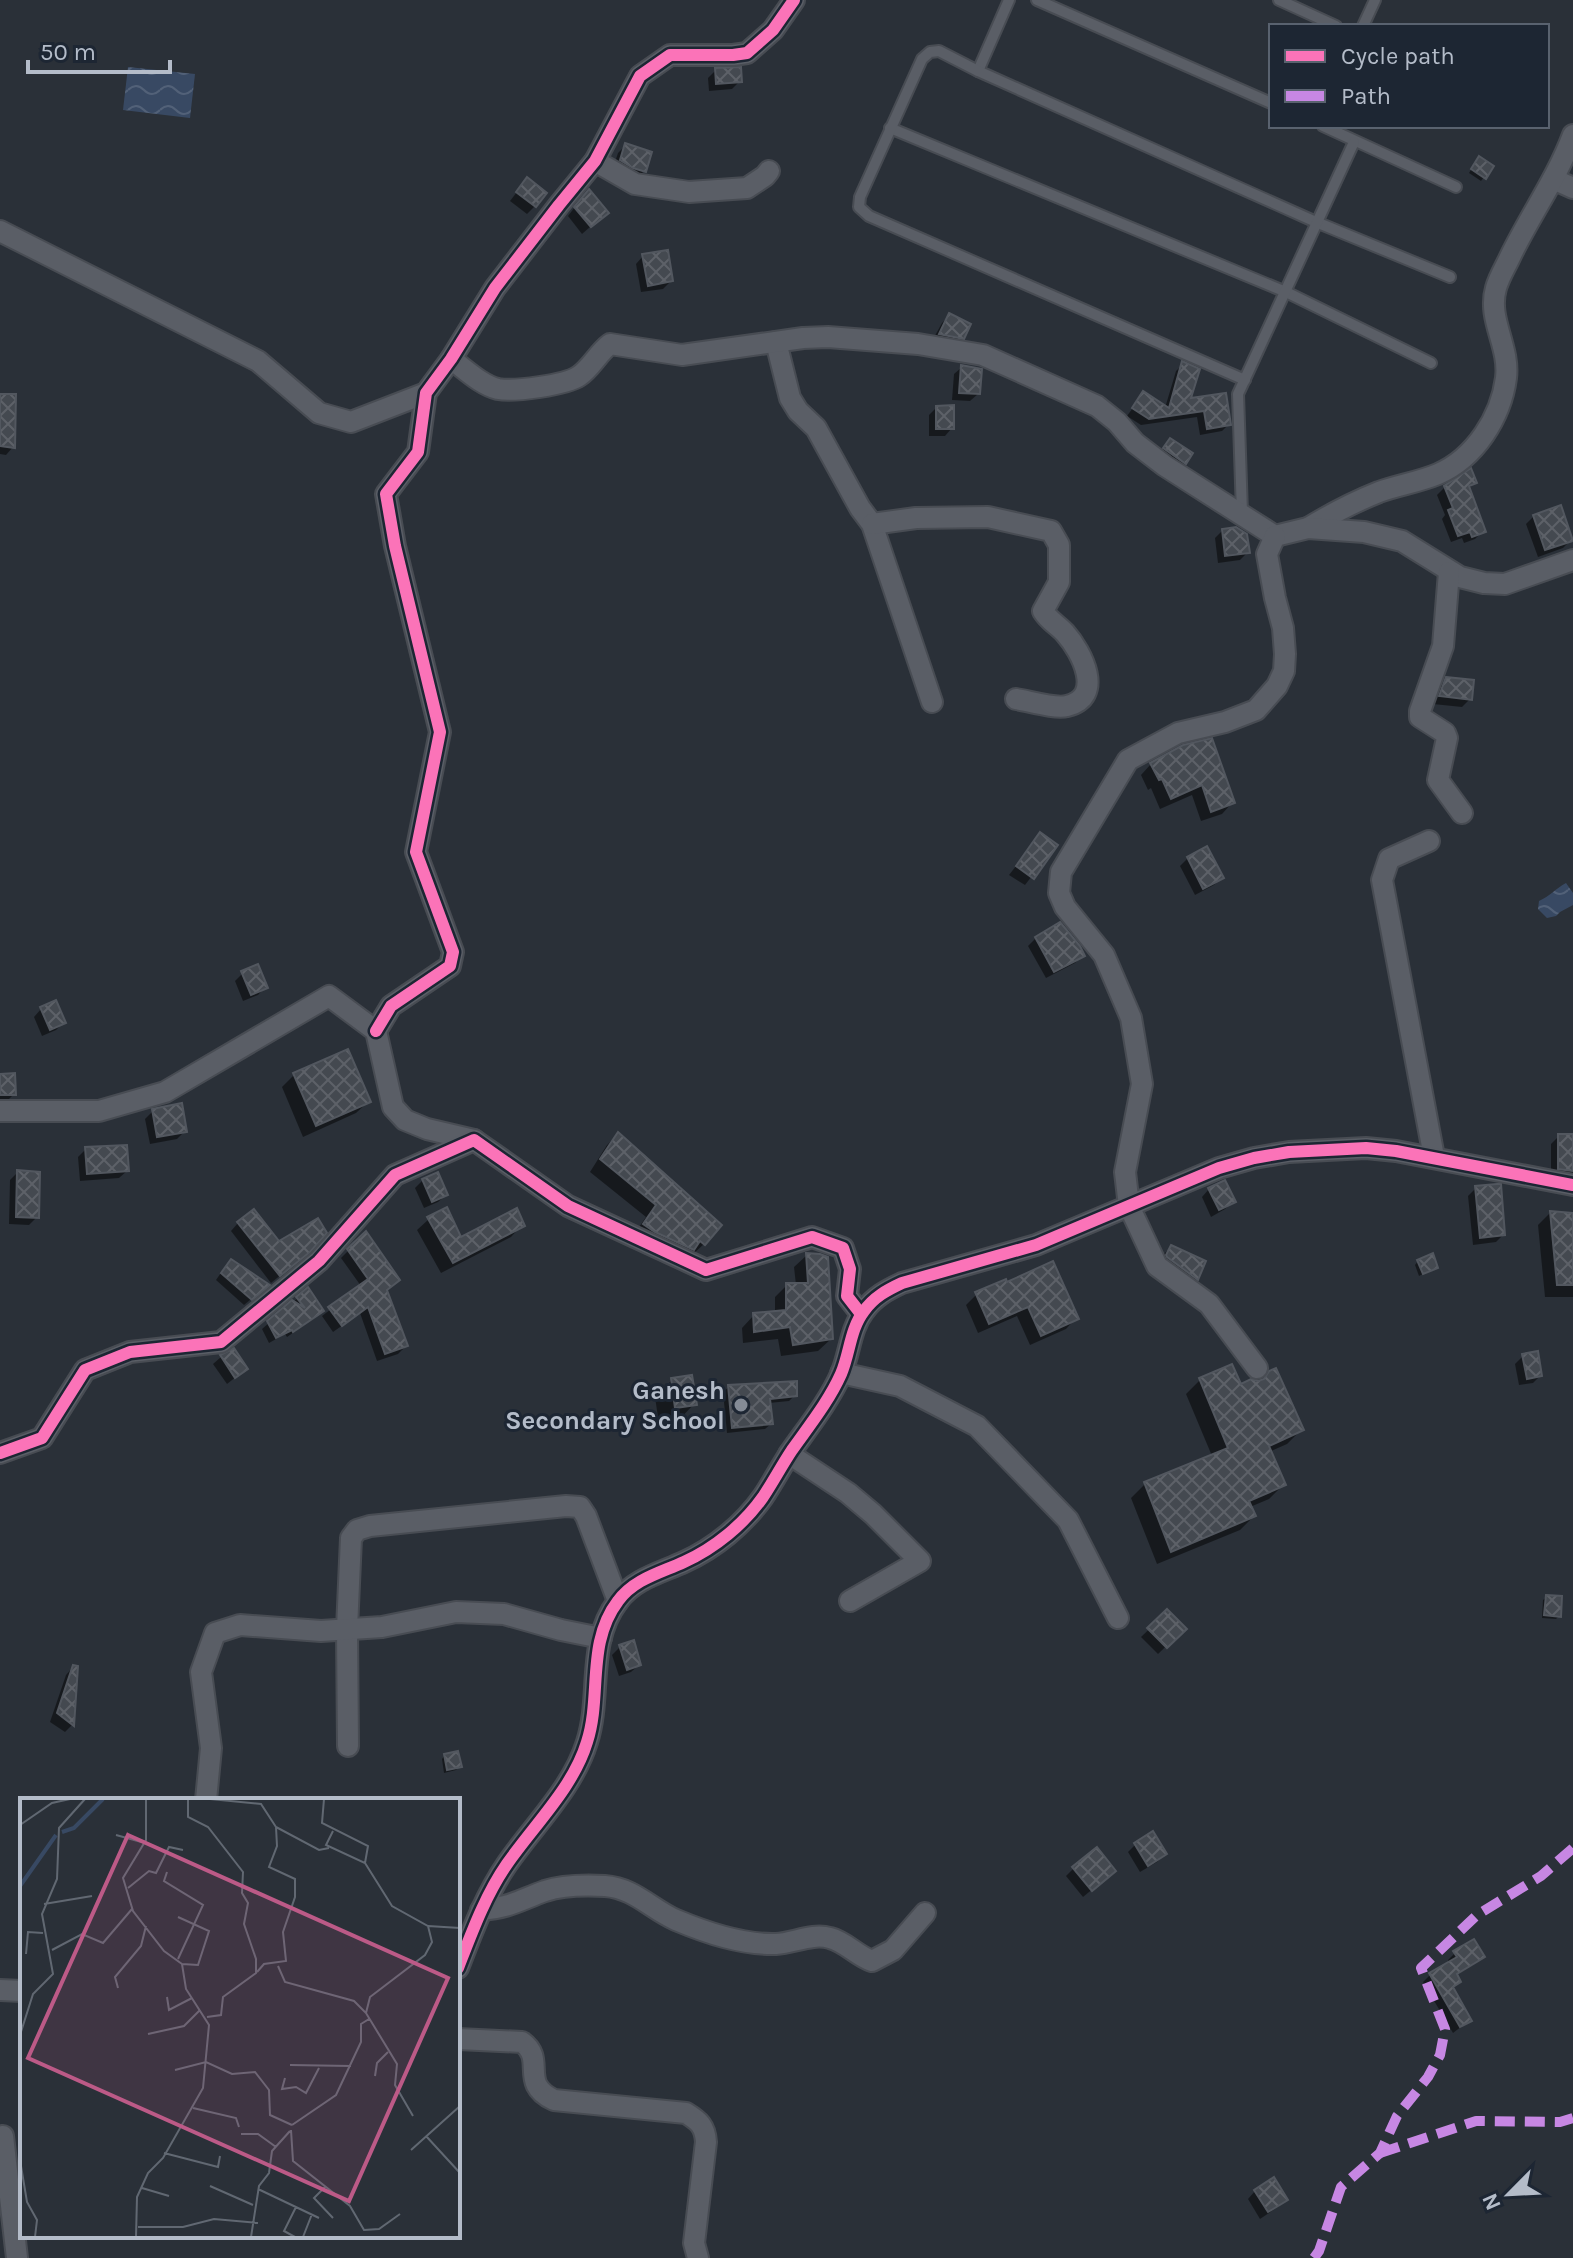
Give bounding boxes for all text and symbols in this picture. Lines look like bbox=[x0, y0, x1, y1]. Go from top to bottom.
scale bar bbox=[28, 24, 170, 74]
legend bbox=[1269, 24, 1549, 128]
text: 50 m bbox=[40, 38, 96, 66]
text: Cycle path bbox=[1341, 42, 1455, 70]
text: Path bbox=[1341, 82, 1391, 110]
place label: Ganesh Secondary School bbox=[505, 1375, 725, 1436]
marker: Ganesh Secondary School bbox=[732, 1396, 750, 1414]
inset map bbox=[20, 1798, 460, 2238]
north arrow bbox=[1469, 2154, 1549, 2234]
text: N bbox=[1477, 2189, 1507, 2214]

